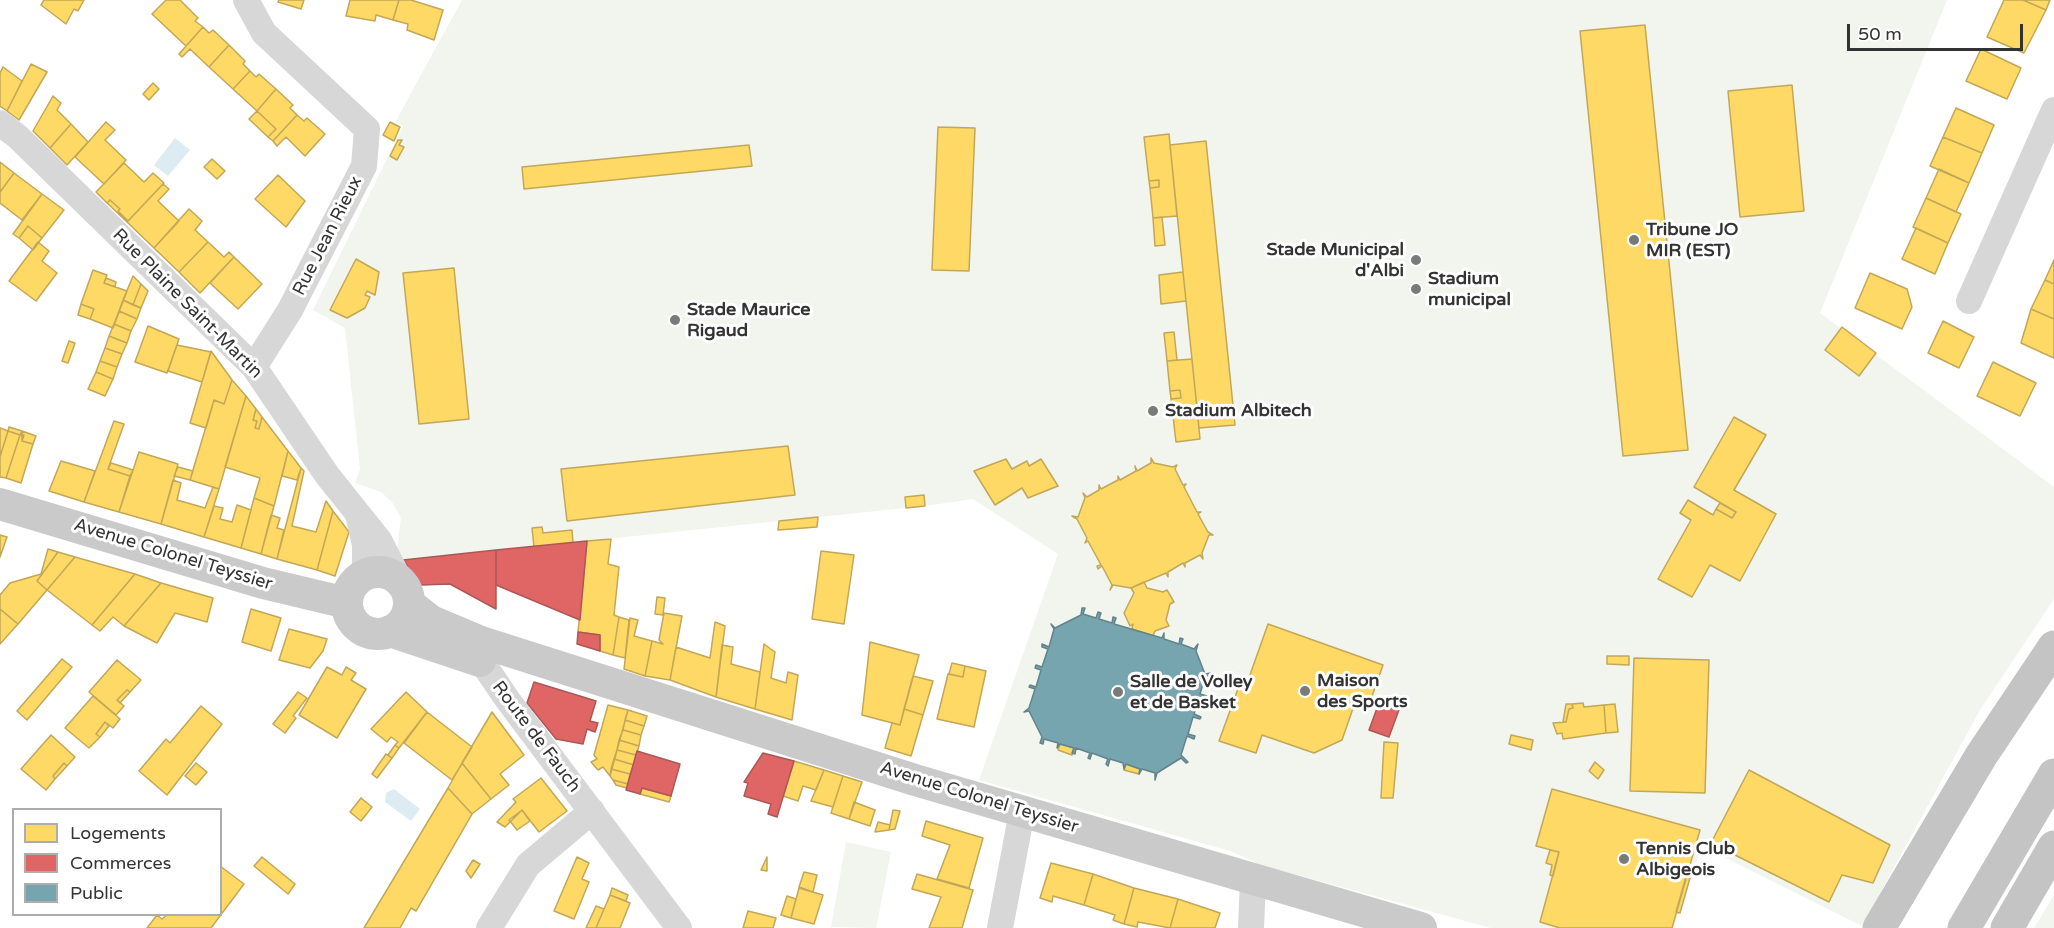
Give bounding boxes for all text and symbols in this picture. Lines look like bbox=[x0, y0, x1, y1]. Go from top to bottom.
scale bar bbox=[1850, 12, 2026, 50]
text: 50 m bbox=[1858, 23, 1902, 45]
street label: Rue Jean Rieux bbox=[289, 173, 367, 299]
place label: Tribune JO MIR (EST) bbox=[1646, 219, 1738, 262]
street label: Rue Plaine Saint-Martin bbox=[108, 225, 266, 383]
marker: Tribune JO MIR (EST) bbox=[1627, 233, 1641, 247]
place label: Stade Municipal d'Albi bbox=[1266, 239, 1404, 282]
marker: Stade Municipal d'Albi bbox=[1409, 253, 1423, 267]
place label: Stadium municipal bbox=[1428, 268, 1511, 310]
marker: Stadium municipal bbox=[1409, 282, 1423, 296]
place label: Stade Maurice Rigaud bbox=[687, 299, 810, 342]
marker: Stade Maurice Rigaud bbox=[668, 313, 682, 327]
place label: Stadium Albitech bbox=[1165, 400, 1312, 422]
marker: Stadium Albitech bbox=[1146, 404, 1160, 418]
street label: Avenue Colonel Teyssier bbox=[71, 514, 275, 596]
place label: Maison des Sports bbox=[1317, 670, 1408, 712]
place label: Salle de Volley et de Basket bbox=[1130, 671, 1252, 714]
street label: Route de Fauch bbox=[487, 677, 585, 797]
marker: Maison des Sports bbox=[1298, 684, 1312, 698]
marker: Salle de Volley et de Basket bbox=[1111, 685, 1125, 699]
street label: Avenue Colonel Teyssier bbox=[877, 757, 1081, 839]
legend bbox=[12, 808, 222, 916]
text: Logements bbox=[70, 822, 166, 844]
place label: Tennis Club Albigeois bbox=[1636, 838, 1735, 880]
text: Commerces bbox=[70, 852, 171, 874]
marker: Tennis Club Albigeois bbox=[1617, 852, 1631, 866]
text: Public bbox=[70, 882, 123, 904]

